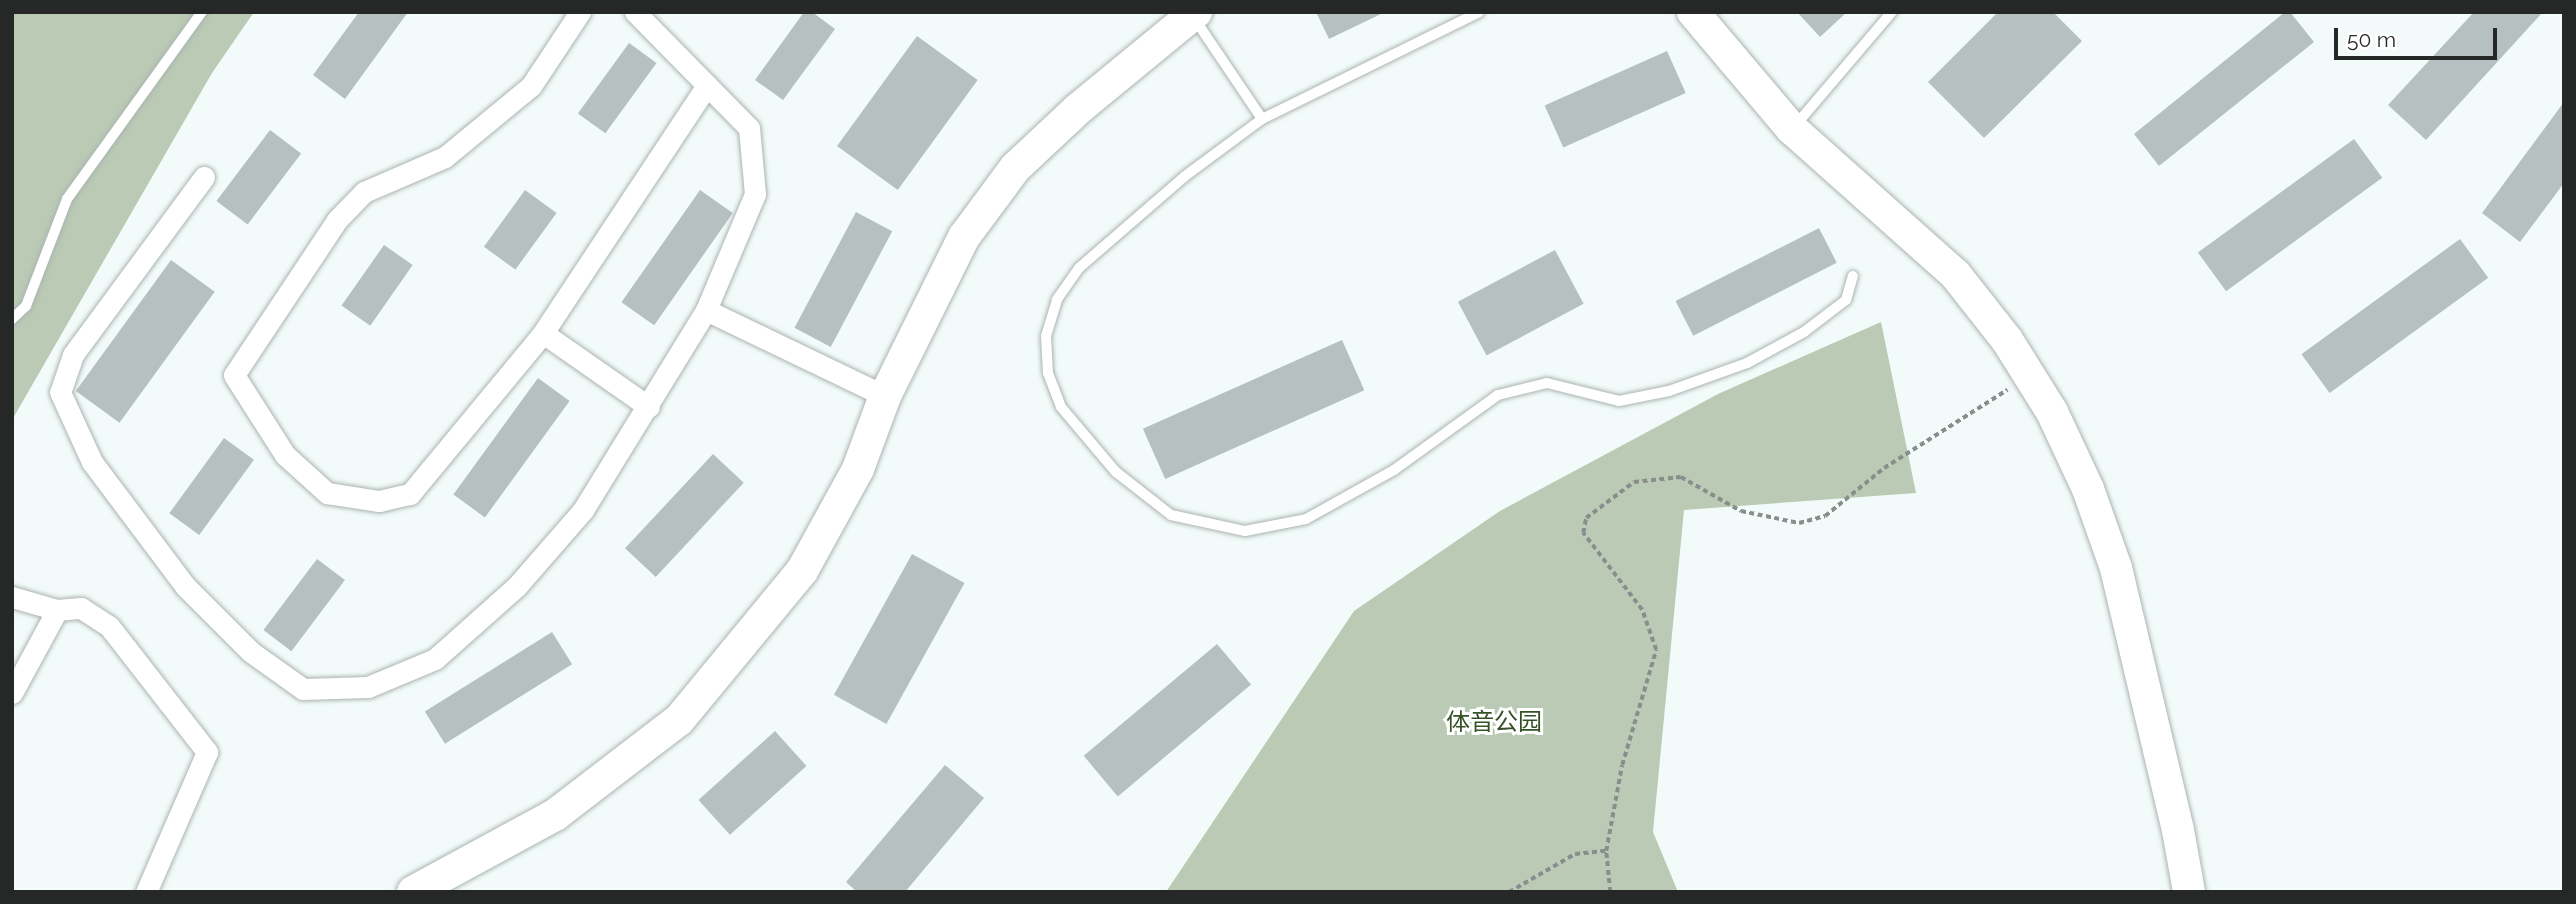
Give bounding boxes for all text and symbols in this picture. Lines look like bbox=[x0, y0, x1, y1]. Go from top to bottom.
scale bar bbox=[2338, 14, 2501, 58]
text: 50 m bbox=[2347, 27, 2396, 52]
park label: 体音公园 bbox=[1446, 708, 1542, 736]

